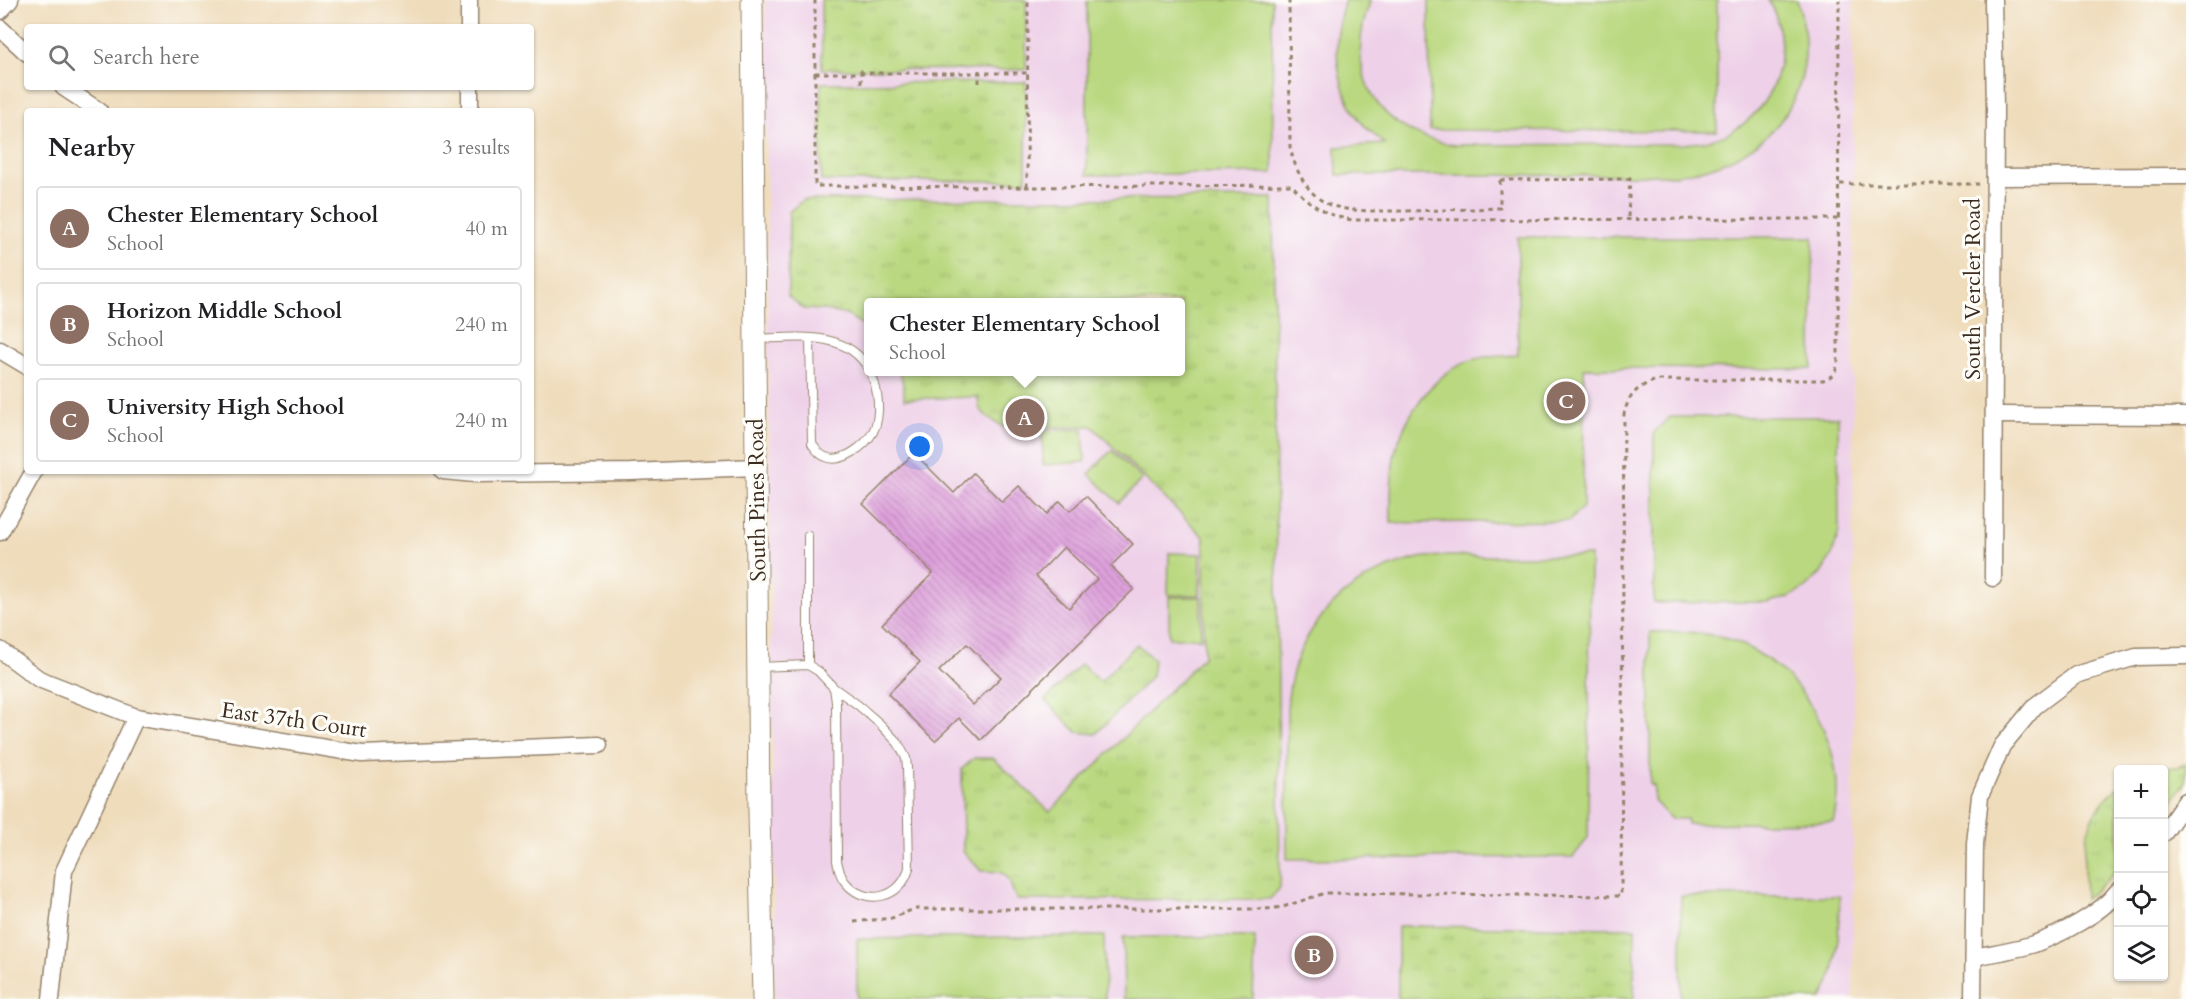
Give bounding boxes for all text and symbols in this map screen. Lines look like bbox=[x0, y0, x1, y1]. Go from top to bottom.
search box bbox=[24, 24, 534, 90]
icon: search bbox=[45, 41, 78, 74]
text: Search here bbox=[93, 42, 200, 72]
text: Nearby bbox=[48, 130, 136, 165]
text: 3 results bbox=[442, 134, 510, 161]
street label: South Vercler Road bbox=[1958, 198, 1988, 380]
text: Chester Elementary School bbox=[107, 200, 378, 230]
text: A bbox=[62, 215, 77, 242]
text: 40 m bbox=[465, 215, 508, 242]
text: School bbox=[107, 230, 164, 257]
text: Horizon Middle School bbox=[107, 296, 342, 326]
popup bbox=[864, 298, 1185, 376]
text: Chester Elementary School bbox=[889, 309, 1160, 339]
text: B bbox=[62, 311, 77, 338]
text: 240 m bbox=[455, 311, 508, 338]
text: School bbox=[107, 326, 164, 353]
text: School bbox=[889, 339, 946, 366]
pin: C bbox=[1546, 378, 1586, 424]
text: University High School bbox=[107, 392, 344, 422]
pin: A bbox=[1006, 396, 1044, 440]
text: C bbox=[62, 407, 77, 434]
text: 240 m bbox=[455, 407, 508, 434]
street label: South Pines Road bbox=[741, 418, 773, 582]
text: School bbox=[107, 422, 164, 449]
your location bbox=[905, 432, 934, 461]
street label: East 37th Court bbox=[219, 695, 369, 745]
map controls bbox=[2114, 765, 2168, 981]
button: + bbox=[2114, 765, 2168, 819]
button: − bbox=[2114, 819, 2168, 873]
button: locate bbox=[2114, 873, 2168, 927]
button: layers bbox=[2114, 927, 2168, 981]
pin: B bbox=[1294, 932, 1334, 978]

